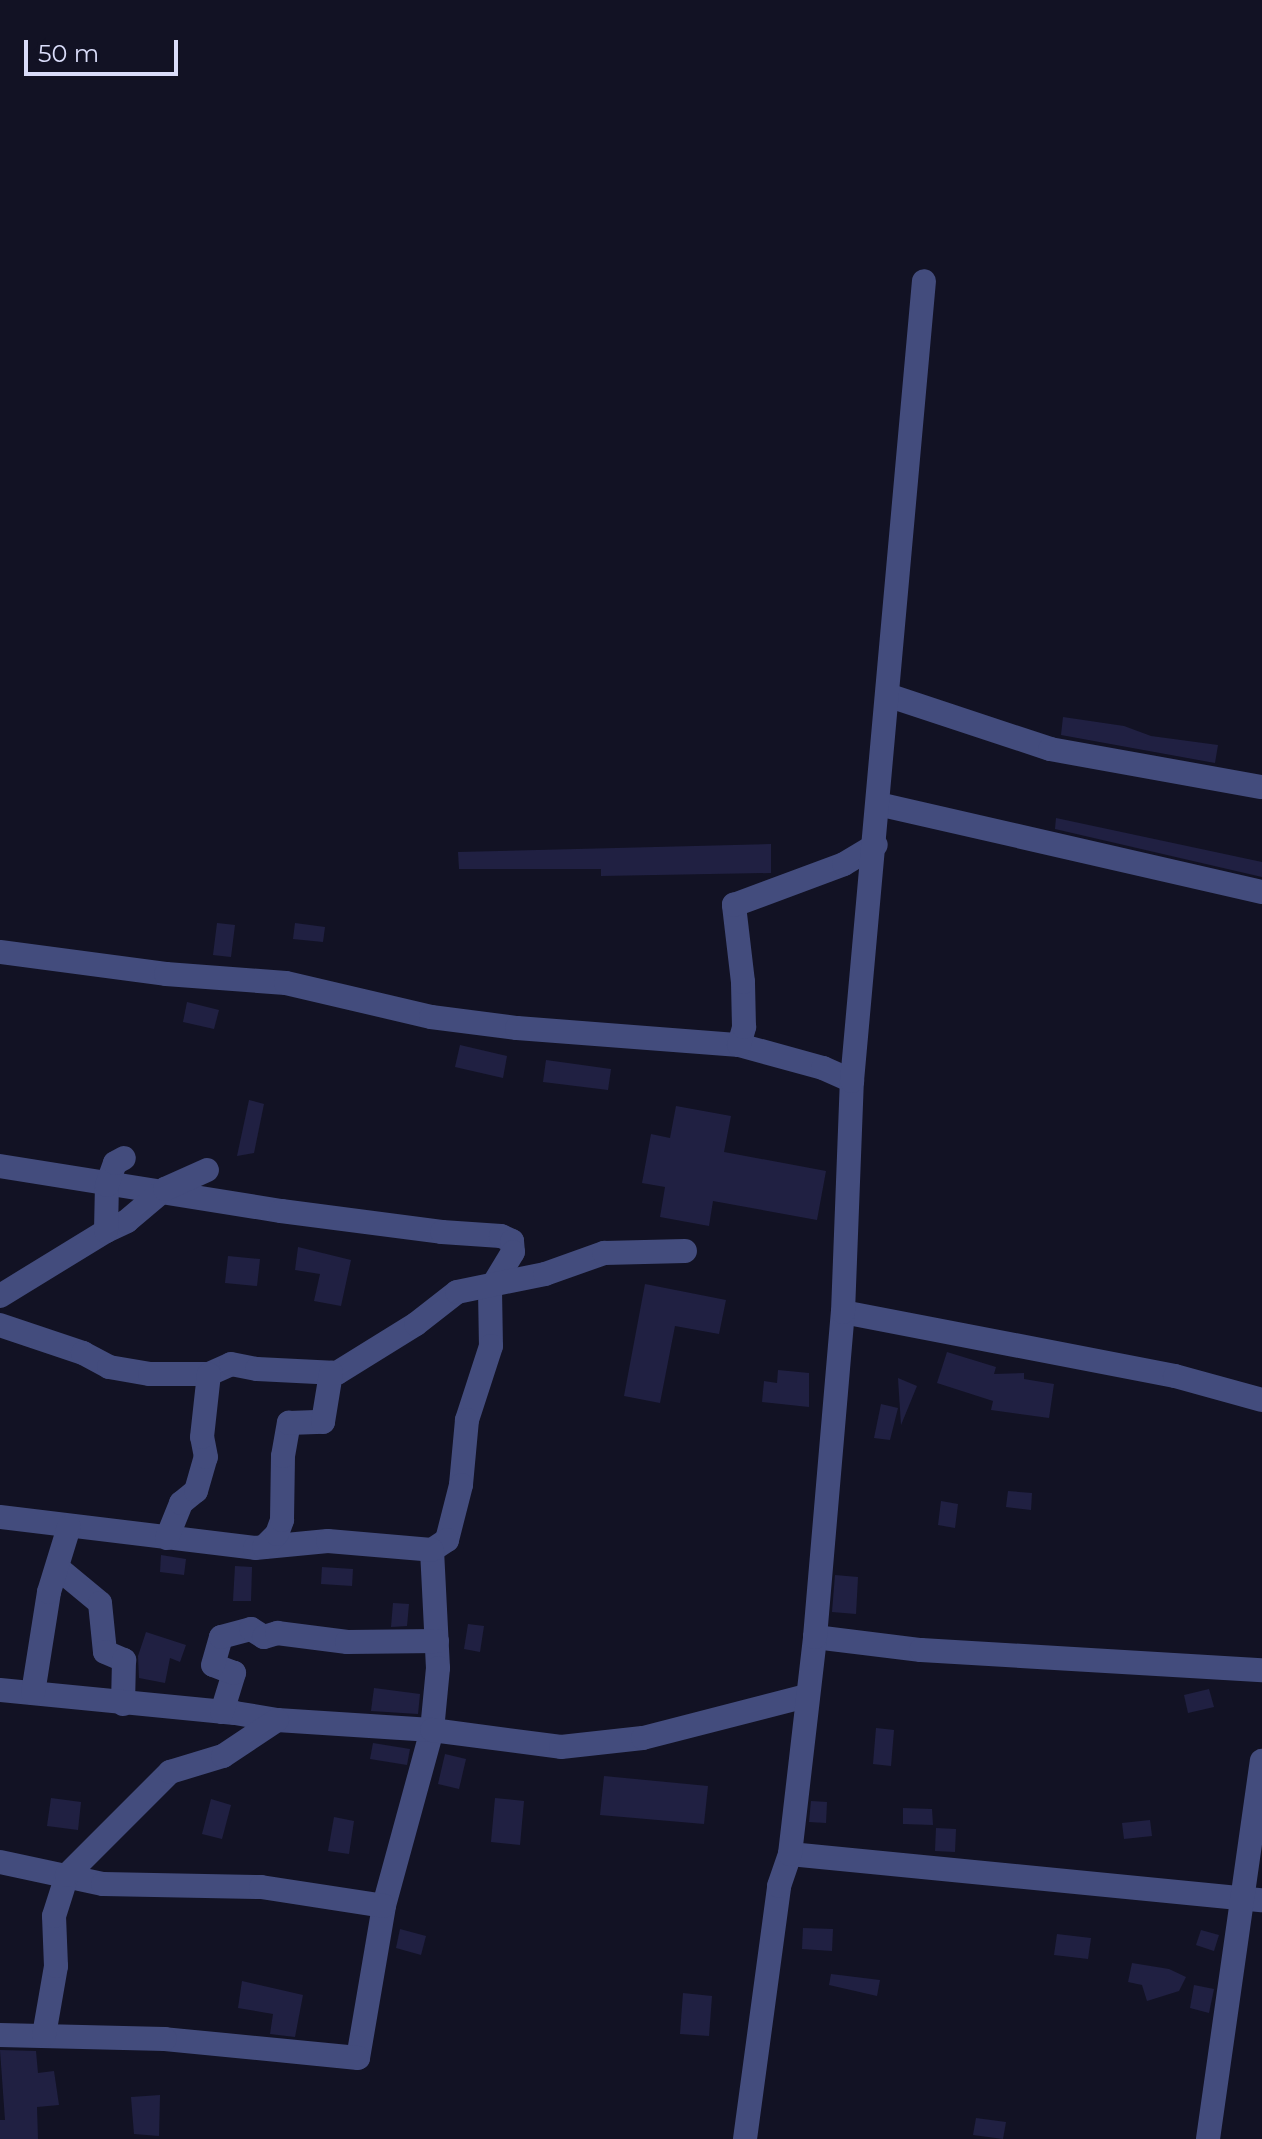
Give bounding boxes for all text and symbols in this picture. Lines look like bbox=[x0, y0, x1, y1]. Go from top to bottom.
scale bar bbox=[28, 24, 182, 74]
text: 50 m bbox=[38, 39, 99, 68]

